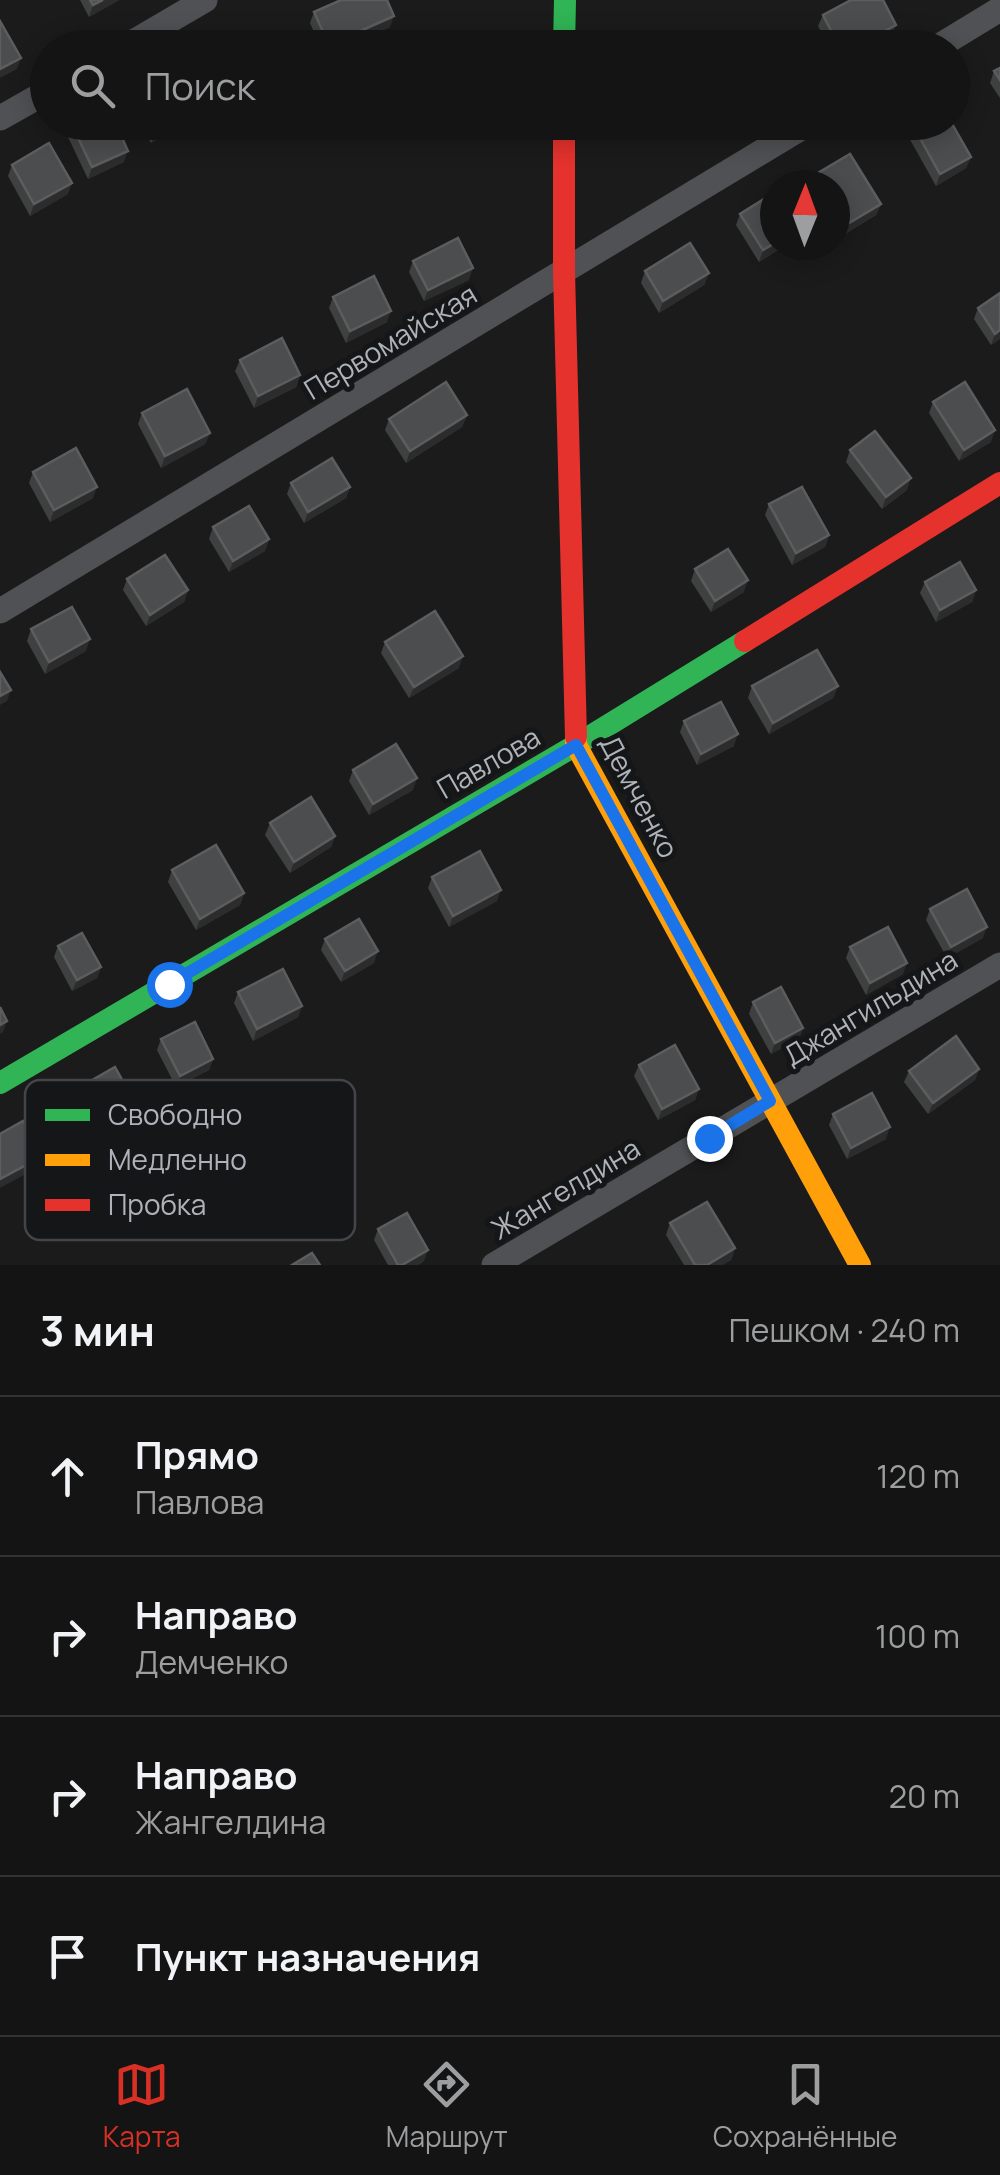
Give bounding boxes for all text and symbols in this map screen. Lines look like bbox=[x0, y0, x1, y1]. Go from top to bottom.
search box bbox=[30, 30, 970, 140]
icon: search bbox=[65, 58, 120, 113]
text: Поиск bbox=[145, 59, 255, 111]
north arrow bbox=[760, 170, 850, 260]
street label: Первомайская bbox=[297, 274, 483, 408]
street label: Павлова bbox=[430, 717, 546, 807]
street label: Демченко bbox=[592, 728, 688, 864]
street label: Джангильдина bbox=[776, 940, 964, 1074]
route start bbox=[147, 962, 193, 1008]
legend bbox=[25, 1080, 355, 1240]
text: Свободно bbox=[108, 1095, 242, 1133]
route end bbox=[687, 1116, 733, 1162]
street label: Жангелдина bbox=[484, 1129, 646, 1247]
text: Медленно bbox=[108, 1140, 247, 1178]
text: Пробка bbox=[108, 1185, 206, 1223]
text: 3 мин bbox=[40, 1301, 155, 1359]
text: Пешком · 240 m bbox=[729, 1308, 960, 1352]
text: Прямо bbox=[135, 1428, 259, 1480]
icon: ahead bbox=[40, 1449, 95, 1504]
text: 120 m bbox=[876, 1454, 960, 1498]
text: Павлова bbox=[135, 1480, 264, 1524]
text: Направо bbox=[135, 1588, 297, 1640]
icon: right bbox=[40, 1609, 95, 1664]
text: 100 m bbox=[875, 1614, 960, 1658]
text: Демченко bbox=[135, 1640, 288, 1684]
text: Направо bbox=[135, 1748, 297, 1800]
icon: right bbox=[40, 1769, 95, 1824]
text: 20 m bbox=[889, 1774, 960, 1818]
text: Жангелдина bbox=[135, 1800, 326, 1844]
icon: arrive bbox=[40, 1929, 95, 1984]
text: Пункт назначения bbox=[135, 1930, 480, 1982]
tab: Карта bbox=[103, 2057, 181, 2155]
tab: Маршрут bbox=[386, 2057, 508, 2155]
tab: Сохранённые bbox=[713, 2057, 897, 2155]

